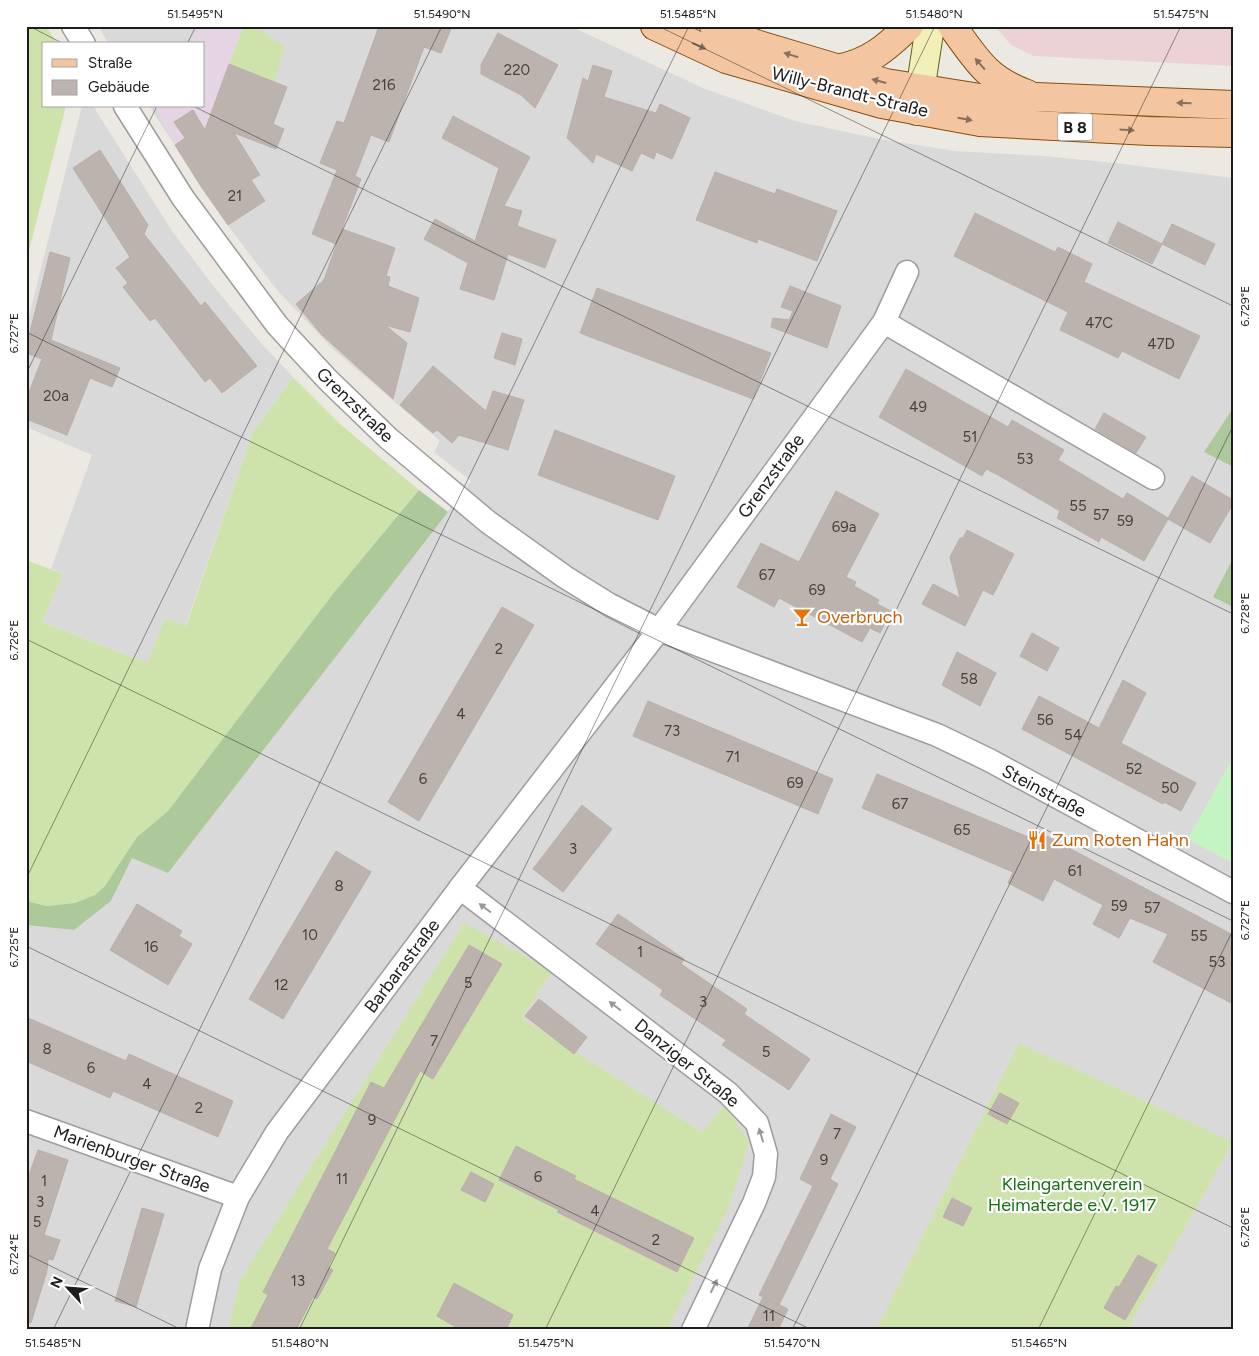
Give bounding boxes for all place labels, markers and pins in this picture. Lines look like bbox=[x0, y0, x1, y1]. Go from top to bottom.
bar icon: Overbruch bbox=[791, 606, 813, 628]
place label: Overbruch bbox=[817, 606, 903, 628]
restaurant icon: Zum Roten Hahn bbox=[1026, 829, 1048, 851]
place label: Zum Roten Hahn bbox=[1052, 829, 1189, 851]

